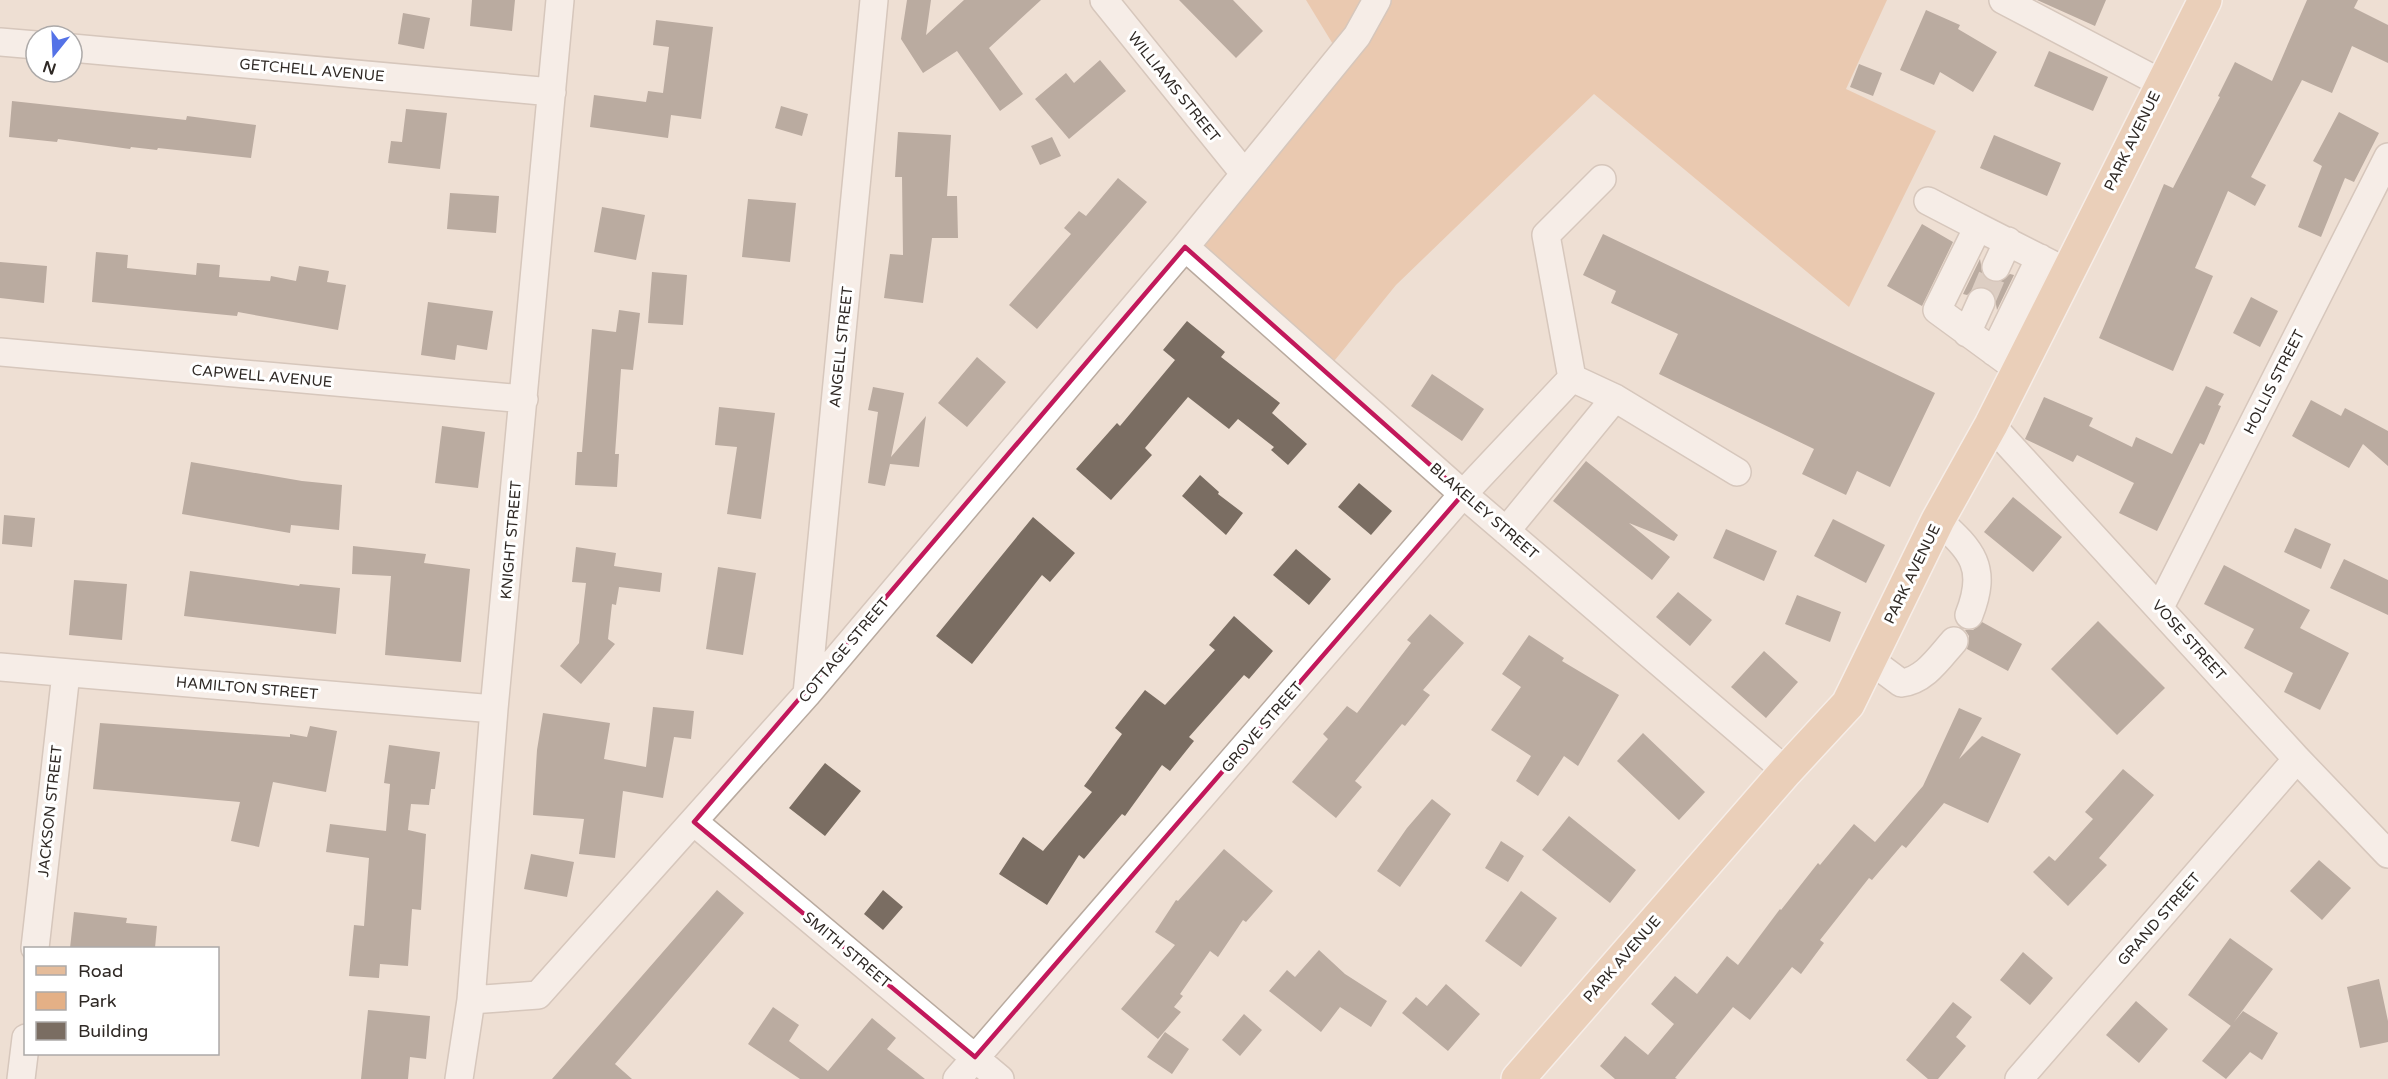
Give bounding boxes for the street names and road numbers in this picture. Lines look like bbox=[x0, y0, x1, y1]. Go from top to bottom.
street label: WILLIAMS STREET bbox=[1124, 28, 1224, 146]
street label: GETCHELL AVENUE bbox=[239, 55, 385, 85]
street label: PARK AVENUE bbox=[2100, 88, 2164, 194]
street label: ANGELL STREET bbox=[826, 285, 856, 409]
street label: HOLLIS STREET bbox=[2240, 327, 2308, 437]
street label: CAPWELL AVENUE bbox=[191, 361, 333, 391]
street label: BLAKELEY STREET bbox=[1426, 459, 1542, 563]
street label: KNIGHT STREET bbox=[497, 480, 525, 600]
street label: PARK AVENUE bbox=[1880, 521, 1944, 627]
street label: COTTAGE STREET bbox=[795, 594, 893, 706]
street label: VOSE STREET bbox=[2148, 596, 2230, 684]
street label: HAMILTON STREET bbox=[175, 673, 319, 703]
street label: GROVE STREET bbox=[1218, 678, 1306, 776]
street label: JACKSON STREET bbox=[34, 744, 66, 878]
street label: GRAND STREET bbox=[2114, 869, 2204, 969]
street label: SMITH STREET bbox=[799, 908, 895, 992]
street label: PARK AVENUE bbox=[1580, 912, 1664, 1006]

